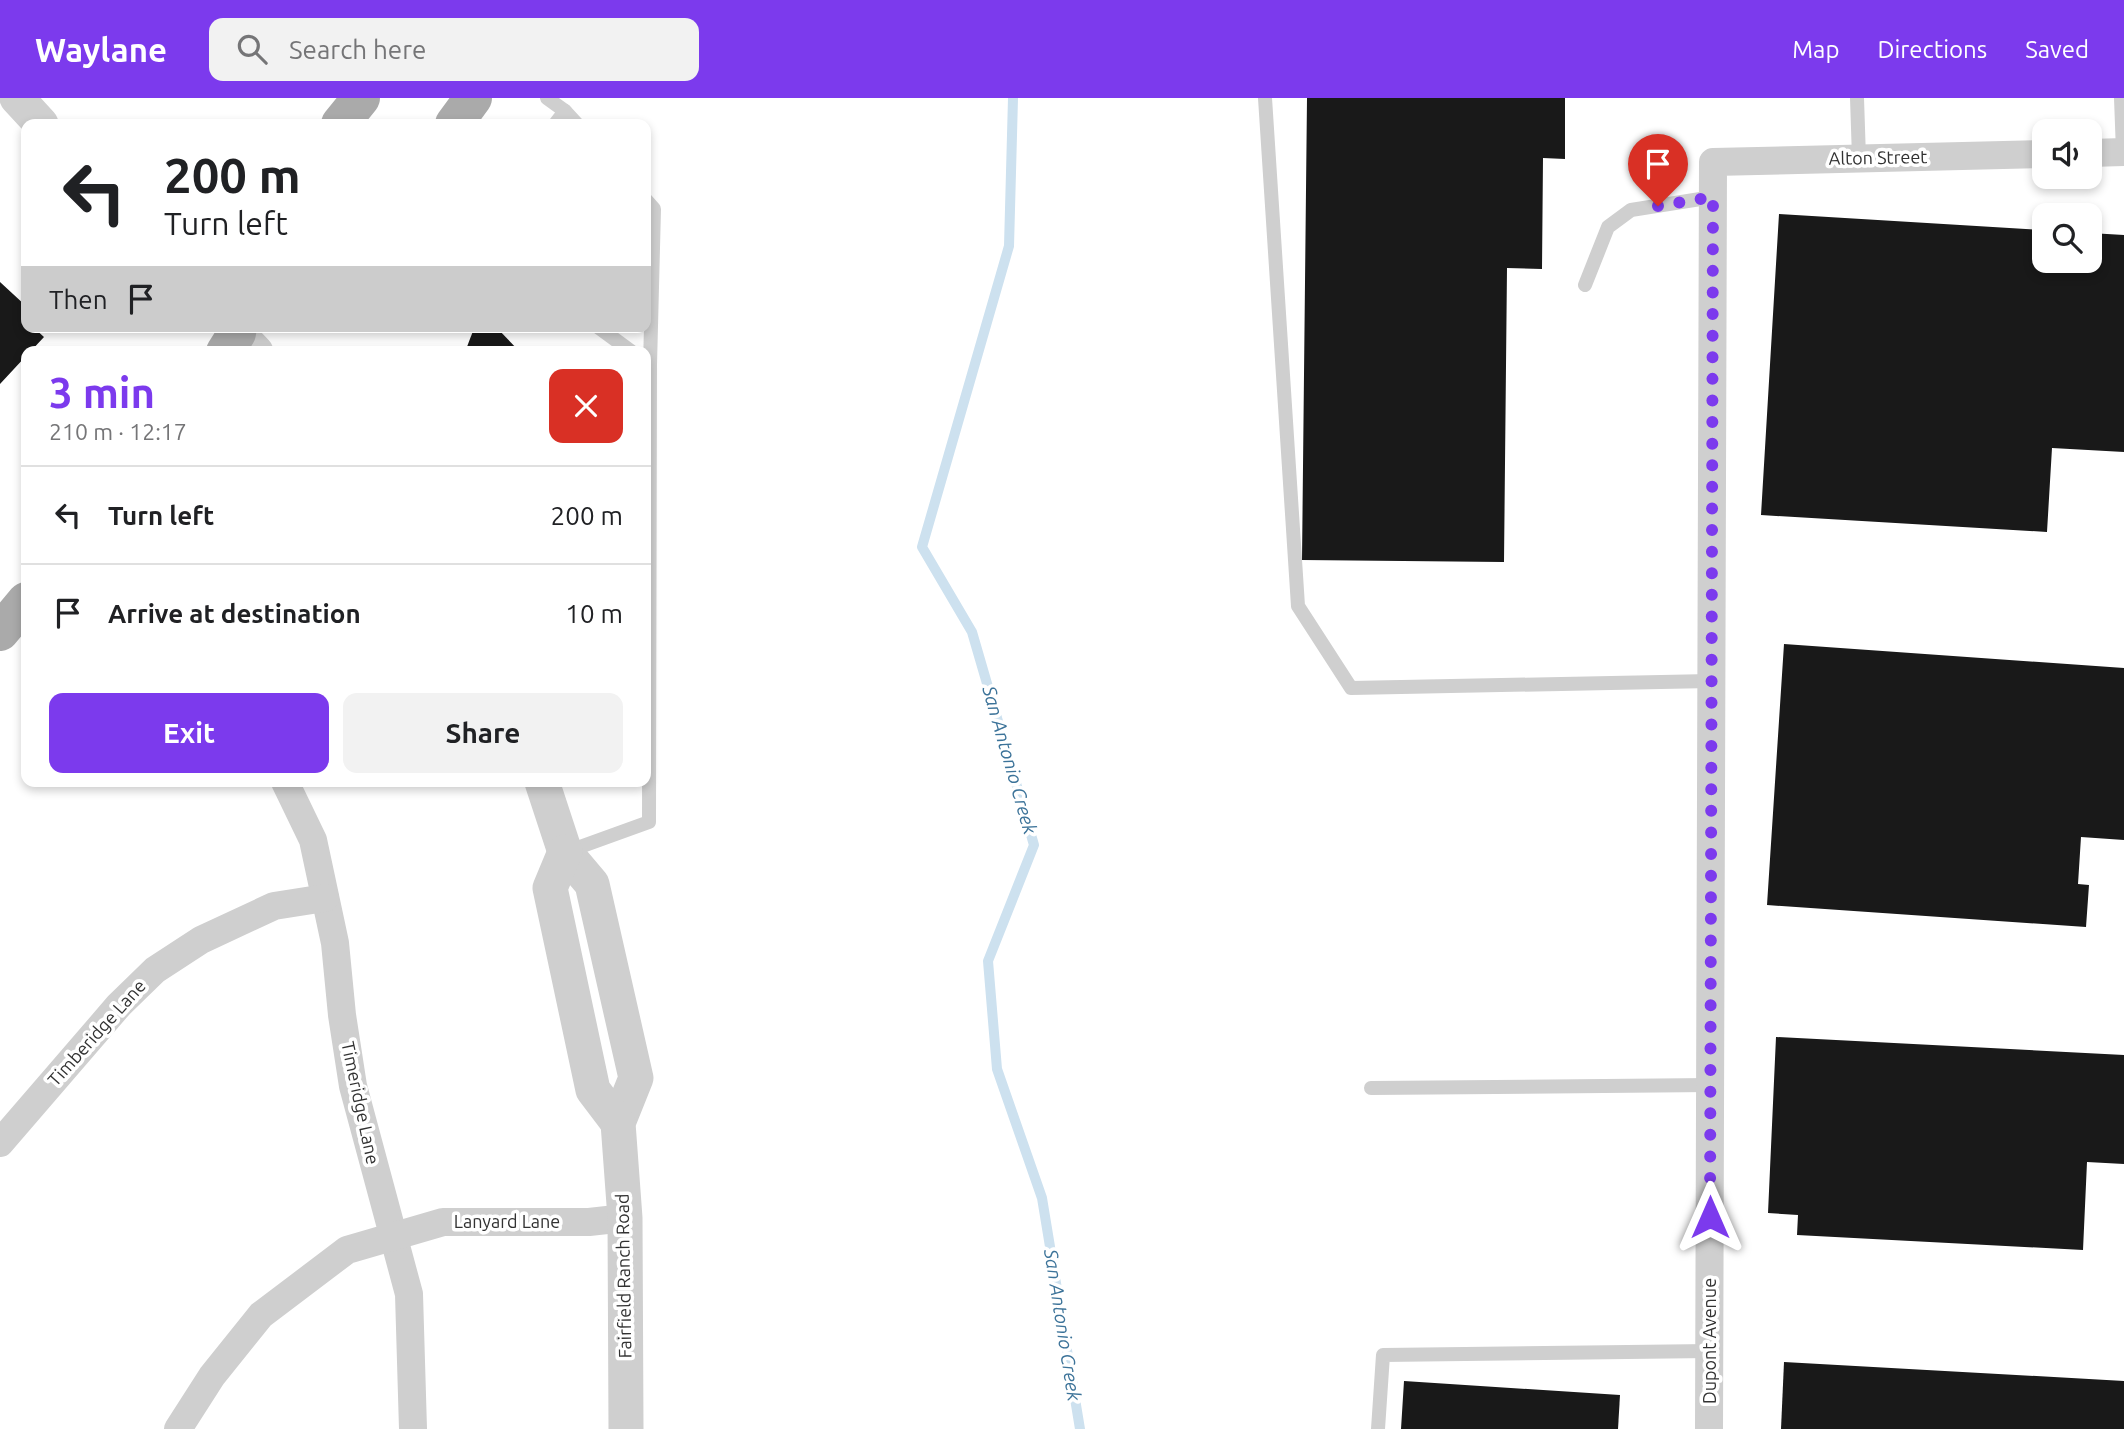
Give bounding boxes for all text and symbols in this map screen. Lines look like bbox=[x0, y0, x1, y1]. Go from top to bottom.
search box bbox=[209, 18, 699, 81]
icon: search bbox=[233, 30, 271, 68]
text: Waylane bbox=[35, 31, 167, 68]
text: Search here bbox=[289, 35, 426, 64]
text: Map bbox=[1792, 36, 1839, 63]
text: Directions bbox=[1877, 36, 1987, 63]
text: Saved bbox=[2025, 36, 2089, 63]
map controls bbox=[2032, 119, 2102, 273]
button: sound bbox=[2032, 119, 2102, 189]
pin bbox=[1628, 134, 1688, 206]
icon: arrive bbox=[1639, 145, 1677, 183]
street label: Alton Street bbox=[1828, 146, 1927, 168]
icon: left bbox=[49, 147, 140, 238]
text: 200 m bbox=[164, 147, 301, 202]
button: search bbox=[2032, 203, 2102, 273]
text: Turn left bbox=[164, 205, 288, 241]
icon: arrive bbox=[122, 280, 160, 318]
text: Then bbox=[49, 285, 108, 314]
text: 3 min bbox=[49, 369, 155, 416]
button: close bbox=[549, 369, 623, 443]
text: 210 m · 12:17 bbox=[49, 419, 187, 444]
icon: left bbox=[49, 496, 87, 534]
text: Turn left bbox=[108, 501, 214, 530]
text: 200 m bbox=[551, 501, 623, 530]
icon: arrive bbox=[49, 594, 87, 632]
text: Arrive at destination bbox=[108, 599, 361, 628]
text: 10 m bbox=[565, 599, 623, 628]
water label: San Antonio Creek bbox=[978, 682, 1042, 837]
button: Exit bbox=[49, 693, 329, 773]
button: Share bbox=[343, 693, 623, 773]
street label: Timberidge Lane bbox=[43, 975, 149, 1089]
street label: Timeridge Lane bbox=[338, 1040, 384, 1166]
position arrow bbox=[1673, 1180, 1747, 1254]
street label: Fairfield Ranch Road bbox=[612, 1193, 634, 1359]
street label: Lanyard Lane bbox=[454, 1211, 560, 1231]
water label: San Antonio Creek bbox=[1040, 1247, 1086, 1403]
street label: Dupont Avenue bbox=[1699, 1278, 1719, 1404]

